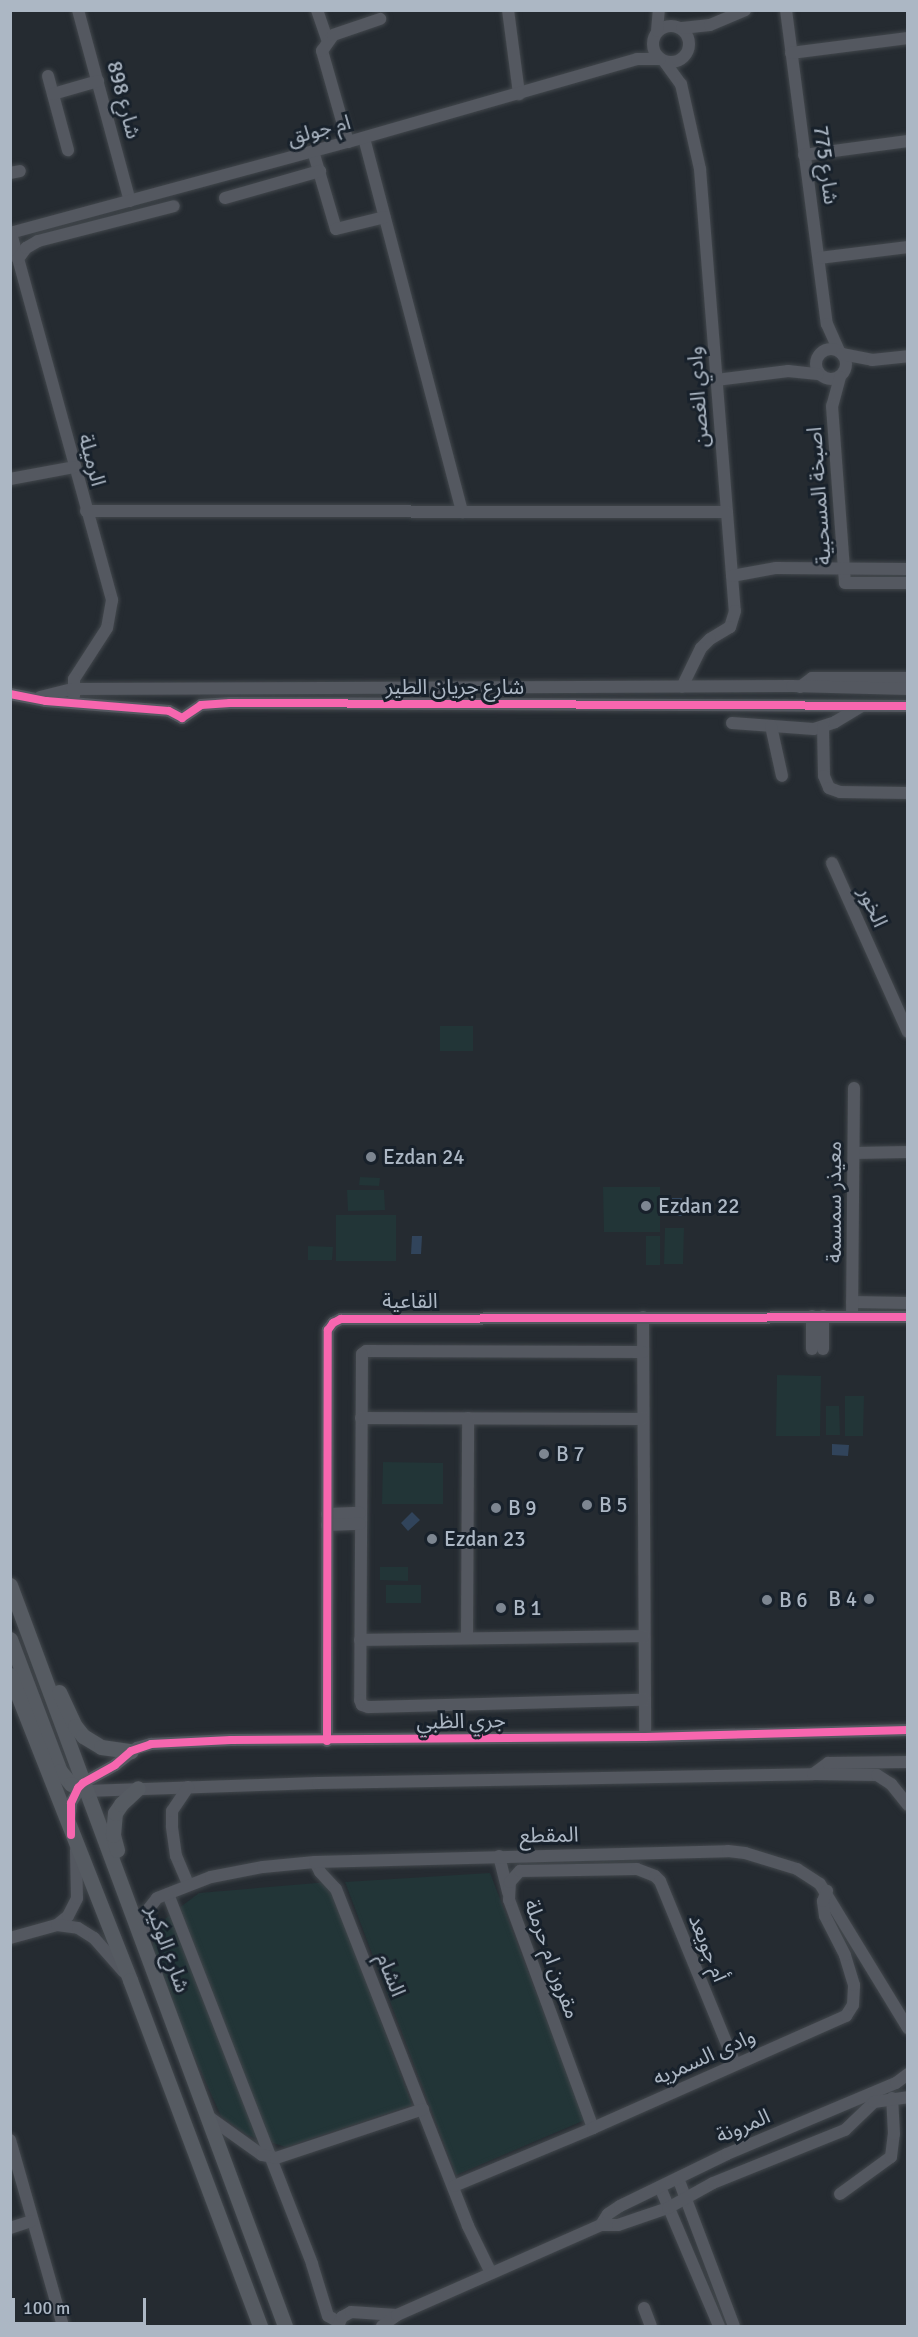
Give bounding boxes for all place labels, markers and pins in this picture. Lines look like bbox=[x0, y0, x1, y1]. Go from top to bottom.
place label: Ezdan 24 bbox=[383, 1144, 465, 1170]
marker: Ezdan 24 bbox=[364, 1150, 378, 1164]
place label: Ezdan 22 bbox=[658, 1193, 740, 1219]
marker: Ezdan 22 bbox=[639, 1199, 653, 1213]
place label: B 7 bbox=[556, 1441, 585, 1467]
marker: B 7 bbox=[537, 1447, 551, 1461]
place label: B 5 bbox=[599, 1492, 628, 1518]
place label: B 9 bbox=[508, 1495, 537, 1521]
marker: B 5 bbox=[580, 1498, 594, 1512]
marker: B 9 bbox=[489, 1501, 503, 1515]
place label: Ezdan 23 bbox=[444, 1526, 526, 1552]
marker: Ezdan 23 bbox=[425, 1532, 439, 1546]
place label: B 4 bbox=[828, 1586, 857, 1612]
place label: B 6 bbox=[779, 1587, 808, 1613]
marker: B 4 bbox=[862, 1592, 876, 1606]
marker: B 6 bbox=[760, 1593, 774, 1607]
place label: B 1 bbox=[513, 1595, 542, 1621]
marker: B 1 bbox=[494, 1601, 508, 1615]

